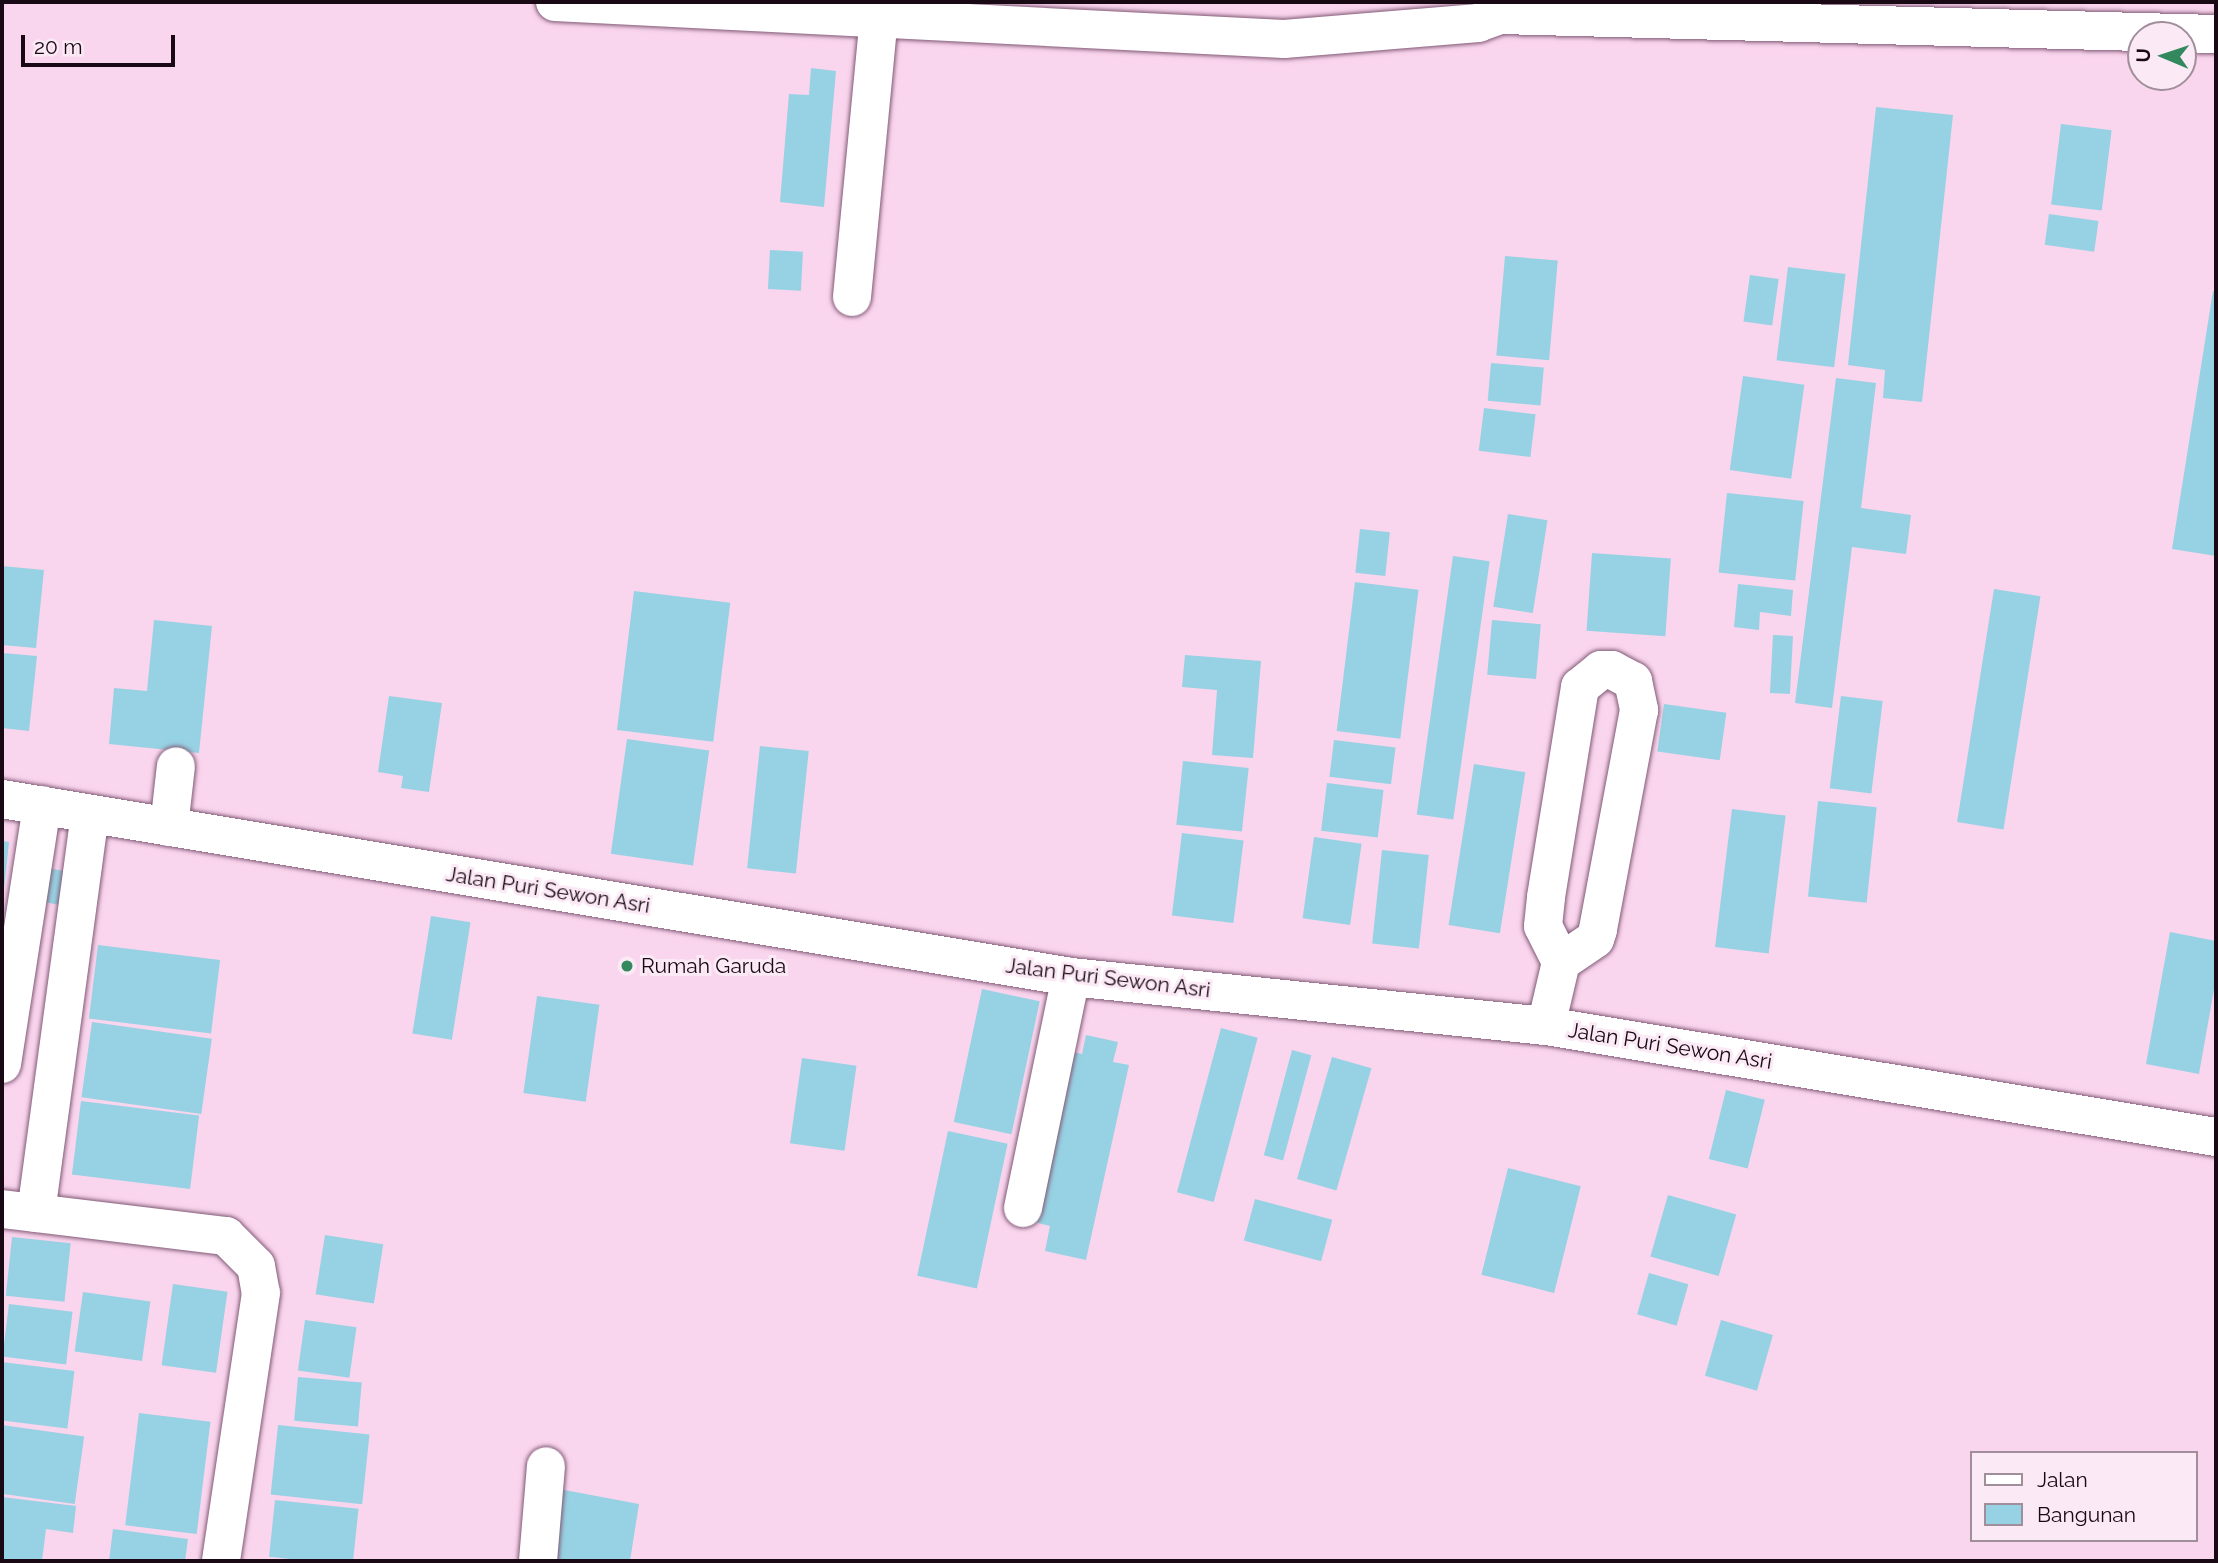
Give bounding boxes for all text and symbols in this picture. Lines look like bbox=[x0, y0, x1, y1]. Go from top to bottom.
scale bar bbox=[24, 21, 178, 65]
north arrow bbox=[2127, 21, 2197, 91]
text: 20 m bbox=[34, 34, 82, 59]
text: U bbox=[2132, 48, 2154, 63]
street label: Jalan Puri Sewon Asri bbox=[444, 861, 652, 919]
place label: Rumah Garuda bbox=[641, 953, 786, 979]
street label: Jalan Puri Sewon Asri bbox=[1004, 953, 1212, 1003]
marker: Rumah Garuda bbox=[619, 958, 635, 974]
street label: Jalan Puri Sewon Asri bbox=[1566, 1017, 1774, 1075]
legend bbox=[1969, 1451, 2197, 1542]
text: Jalan bbox=[2037, 1467, 2088, 1492]
text: Bangunan bbox=[2037, 1502, 2136, 1527]

